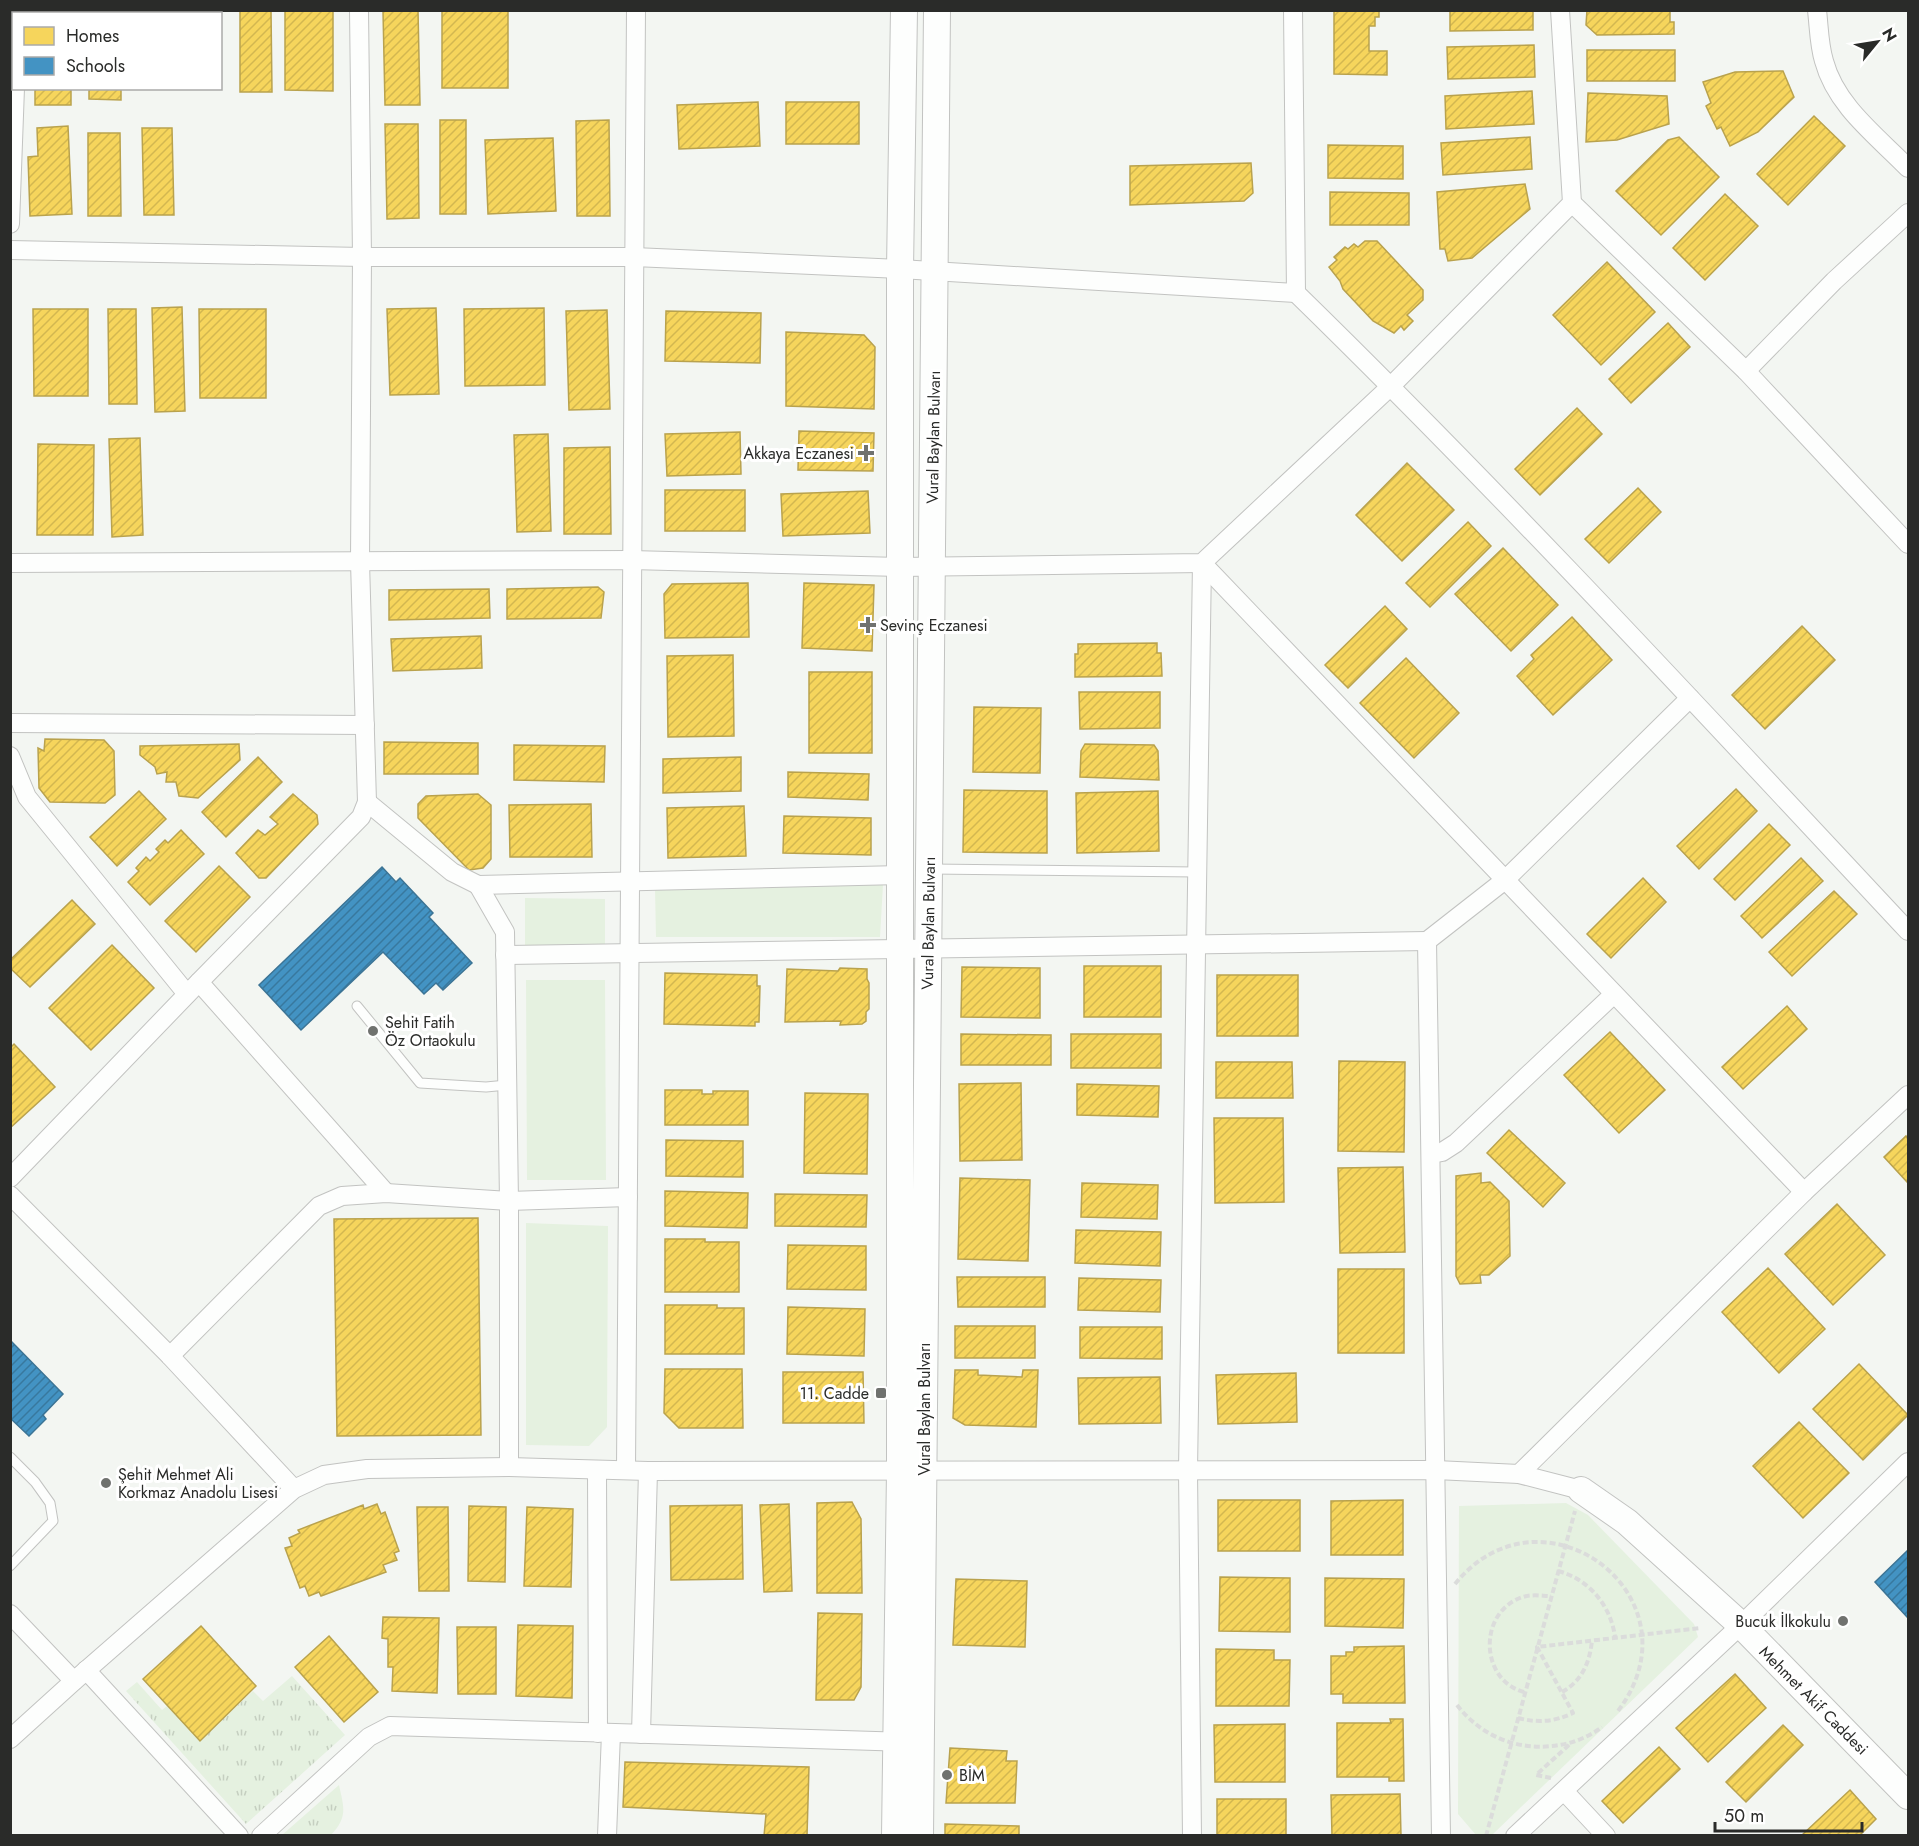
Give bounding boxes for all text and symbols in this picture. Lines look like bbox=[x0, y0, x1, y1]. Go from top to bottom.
legend bbox=[12, 12, 222, 90]
north arrow bbox=[1847, 12, 1907, 72]
text: Homes bbox=[66, 23, 119, 49]
text: N bbox=[1876, 23, 1903, 46]
text: Schools bbox=[66, 53, 125, 79]
street label: Vural Baylan Bulvarı bbox=[921, 370, 946, 504]
place label: Akkaya Eczanesi bbox=[743, 442, 854, 465]
marker: Akkaya Eczanesi bbox=[859, 446, 873, 460]
place label: Sevinç Eczanesi bbox=[880, 614, 988, 637]
marker: Sevinç Eczanesi bbox=[861, 618, 875, 632]
street label: Vural Baylan Bulvarı bbox=[916, 856, 941, 990]
place label: Şehit Fatih Öz Ortaokulu bbox=[385, 1011, 476, 1052]
marker: Şehit Fatih Öz Ortaokulu bbox=[366, 1024, 380, 1038]
street label: Vural Baylan Bulvarı bbox=[913, 1342, 936, 1476]
place label: 11. Cadde bbox=[800, 1382, 869, 1405]
marker: 11. Cadde bbox=[874, 1386, 888, 1400]
place label: Şehit Mehmet Ali Korkmaz Anadolu Lisesi bbox=[118, 1463, 278, 1504]
marker: Şehit Mehmet Ali Korkmaz Anadolu Lisesi bbox=[99, 1476, 113, 1490]
place label: Bucuk İlkokulu bbox=[1735, 1610, 1831, 1633]
marker: Bucuk İlkokulu bbox=[1836, 1614, 1850, 1628]
street label: Mehmet Akif Caddesi bbox=[1754, 1641, 1873, 1760]
place label: BİM bbox=[959, 1764, 985, 1787]
marker: BİM bbox=[940, 1768, 954, 1782]
scale bar bbox=[1715, 1795, 1862, 1833]
text: 50 m bbox=[1724, 1803, 1764, 1829]

